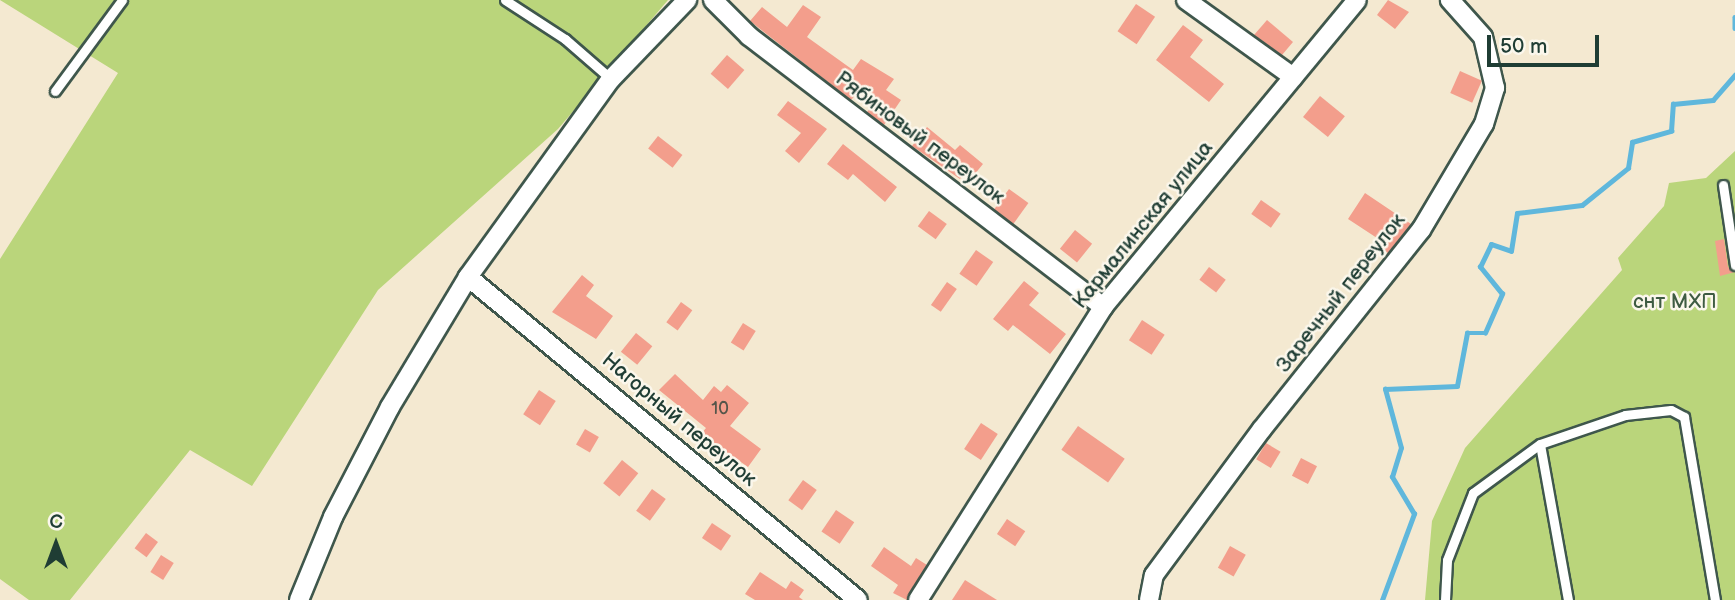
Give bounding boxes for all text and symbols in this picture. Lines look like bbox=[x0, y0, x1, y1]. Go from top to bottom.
scale bar bbox=[1490, 21, 1602, 65]
text: 50 m bbox=[1500, 34, 1547, 59]
street label: Рябиновый переулок bbox=[830, 66, 1010, 210]
street label: Кармалинская улица bbox=[1068, 136, 1218, 314]
street label: Заречный переулок bbox=[1271, 208, 1411, 378]
park label: снт МХП bbox=[1633, 289, 1717, 315]
street label: Нагорный переулок bbox=[596, 348, 762, 492]
house number: 10 bbox=[711, 398, 729, 420]
north arrow bbox=[21, 509, 91, 579]
text: С bbox=[49, 511, 63, 534]

